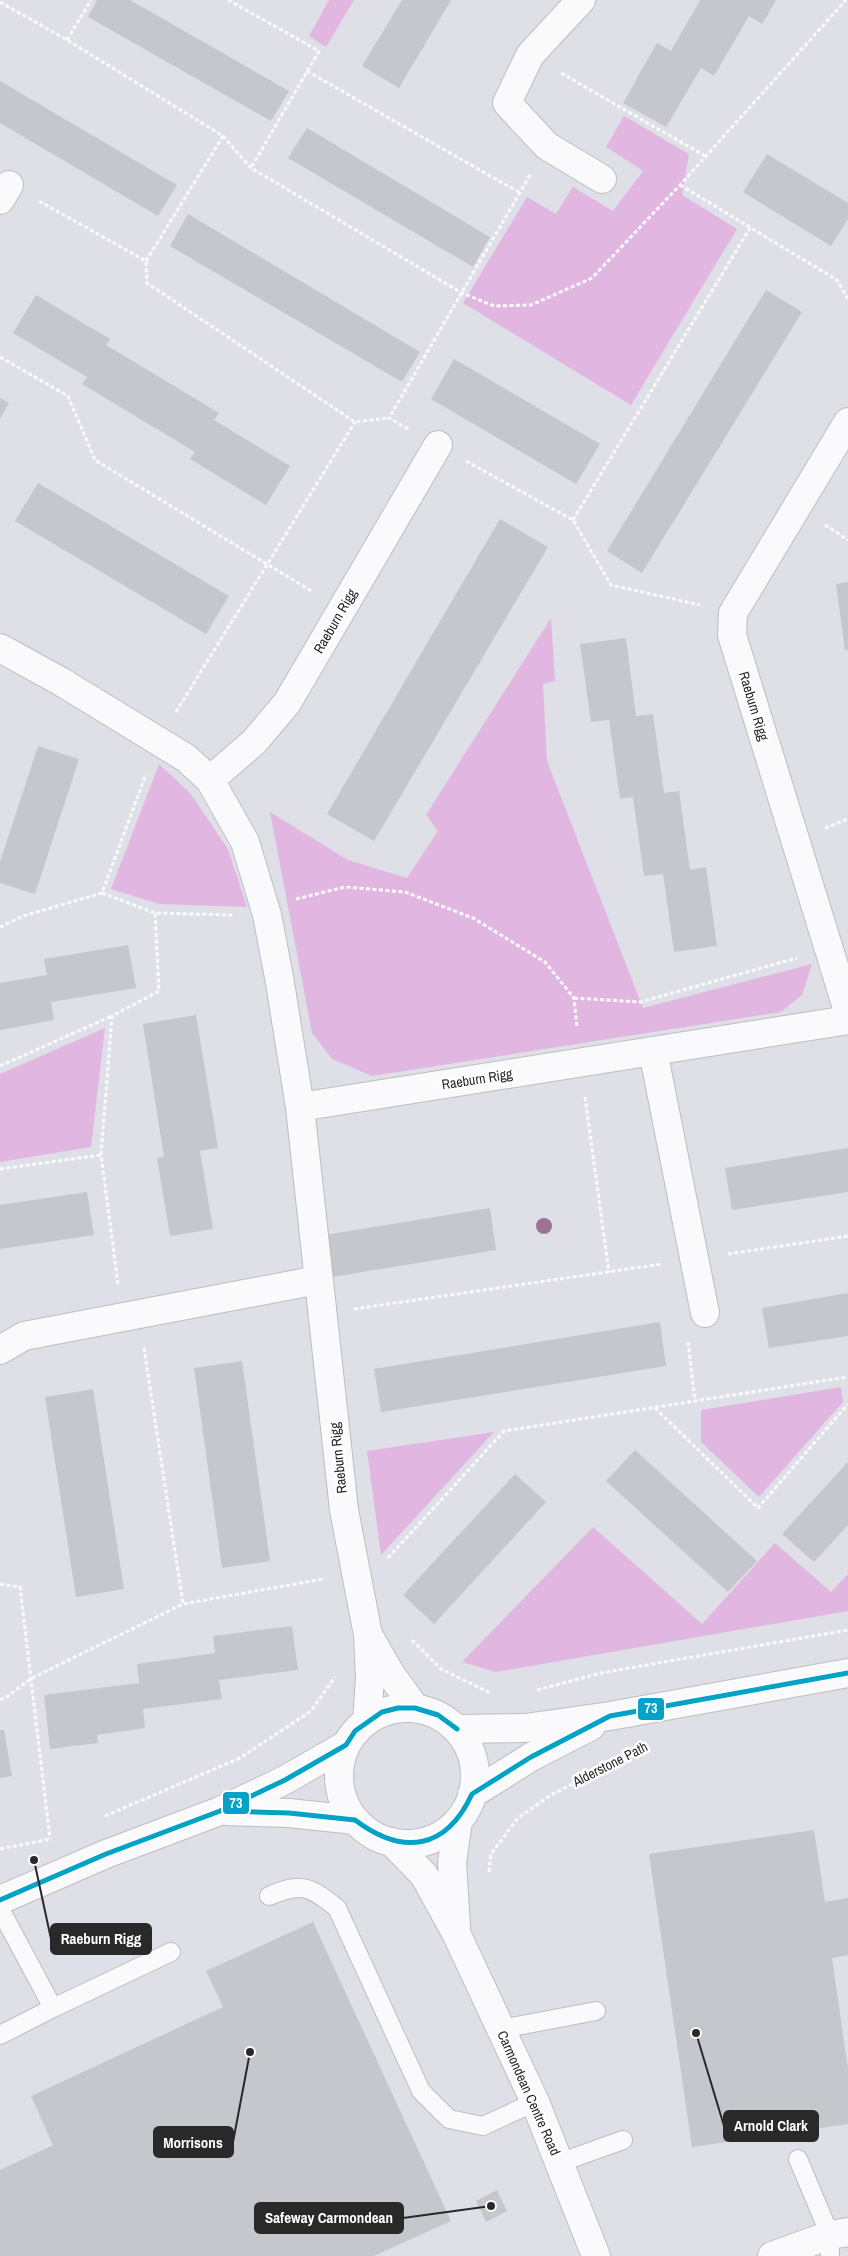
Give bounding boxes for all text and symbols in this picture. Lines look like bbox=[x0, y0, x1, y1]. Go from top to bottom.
street label: Raeburn Rigg bbox=[309, 585, 361, 656]
street label: Raeburn Rigg bbox=[735, 669, 773, 743]
street label: Raeburn Rigg bbox=[440, 1064, 514, 1093]
street label: Raeburn Rigg bbox=[325, 1421, 351, 1494]
line badge: 73 bbox=[637, 1697, 665, 1721]
text: 73 bbox=[645, 1699, 657, 1717]
street label: Alderstone Path bbox=[569, 1737, 650, 1791]
line badge: 73 bbox=[222, 1791, 250, 1815]
text: 73 bbox=[230, 1794, 242, 1812]
callout: Raeburn Rigg bbox=[51, 1924, 151, 1954]
text: Raeburn Rigg bbox=[61, 1928, 142, 1949]
street label: Carmondean Centre Road bbox=[493, 2028, 565, 2158]
callout: Arnold Clark bbox=[724, 2111, 818, 2141]
text: Arnold Clark bbox=[734, 2115, 808, 2136]
callout: Morrisons bbox=[154, 2127, 233, 2157]
text: Morrisons bbox=[163, 2132, 223, 2153]
callout: Safeway Carmondean bbox=[255, 2203, 403, 2233]
text: Safeway Carmondean bbox=[265, 2207, 393, 2228]

